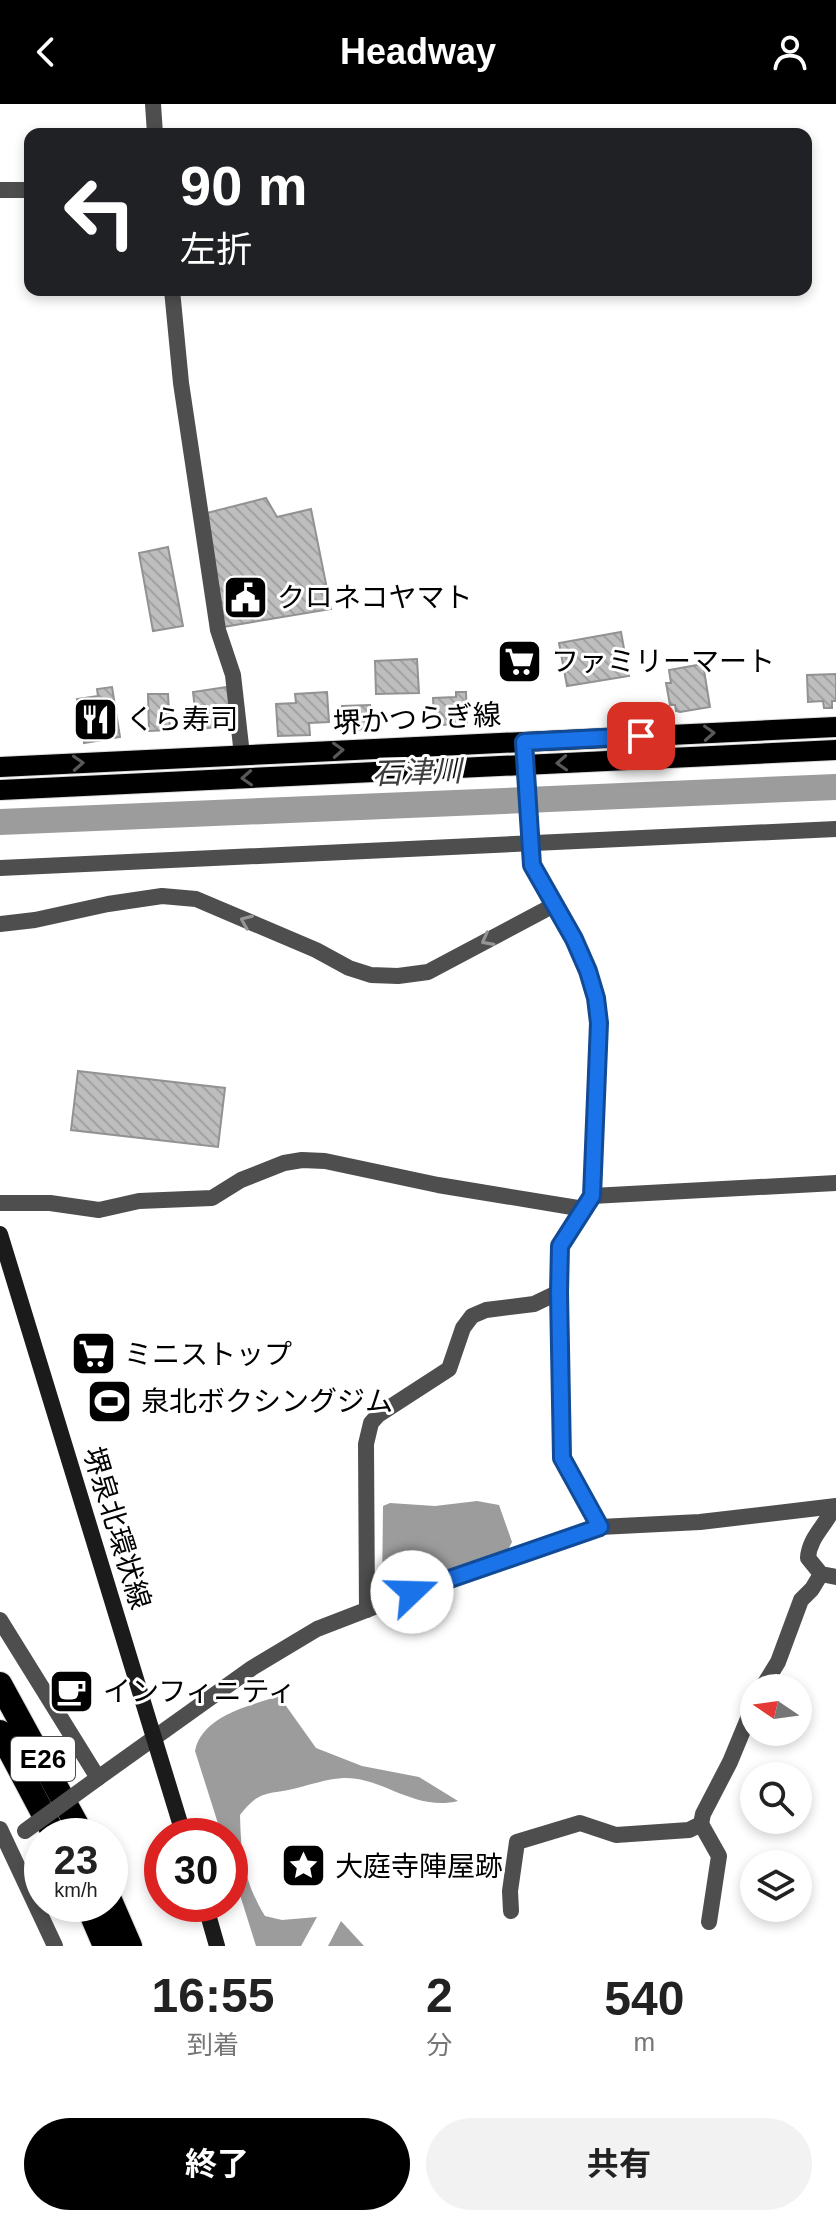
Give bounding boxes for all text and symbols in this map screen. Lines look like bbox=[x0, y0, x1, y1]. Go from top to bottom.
icon: back bbox=[24, 30, 68, 74]
icon: person bbox=[768, 30, 812, 74]
text: Headway bbox=[340, 31, 496, 72]
text: 90 m bbox=[180, 154, 308, 217]
icon: left bbox=[48, 160, 152, 264]
text: 左折 bbox=[180, 229, 252, 270]
public building icon: クロネコヤマト bbox=[222, 573, 270, 621]
place label: クロネコヤマト bbox=[277, 582, 472, 613]
supermarket icon: ファミリーマート bbox=[496, 637, 544, 685]
place label: ファミリーマート bbox=[551, 646, 775, 677]
restaurant icon: くら寿司 bbox=[71, 695, 119, 743]
street label: 堺かつらぎ線 bbox=[332, 699, 502, 739]
pin bbox=[607, 702, 675, 770]
place label: くら寿司 bbox=[126, 704, 238, 735]
icon: arrive bbox=[619, 714, 663, 758]
one-way arrow bbox=[703, 724, 716, 741]
one-way arrow bbox=[332, 742, 345, 759]
water label: 石津川 bbox=[371, 754, 466, 790]
one-way arrow bbox=[72, 755, 85, 772]
one-way arrow bbox=[555, 755, 568, 772]
one-way arrow bbox=[240, 769, 253, 786]
one-way arrow bbox=[240, 915, 254, 931]
one-way arrow bbox=[480, 931, 495, 946]
supermarket icon: ミニストップ bbox=[69, 1330, 117, 1378]
place label: ミニストップ bbox=[124, 1339, 292, 1370]
sports icon: 泉北ボクシングジム bbox=[86, 1377, 134, 1425]
place label: 泉北ボクシングジム bbox=[141, 1386, 393, 1417]
street label: 堺泉北環状線 bbox=[78, 1443, 156, 1613]
position arrow bbox=[370, 1550, 454, 1634]
cafe icon: インフィニティ bbox=[48, 1667, 96, 1715]
north arrow bbox=[740, 1674, 812, 1746]
map controls bbox=[740, 1674, 812, 1922]
place label: インフィニティ bbox=[103, 1676, 296, 1707]
road number: E26 bbox=[11, 1737, 75, 1781]
button: search bbox=[740, 1762, 812, 1834]
speed limit sign: 30 bbox=[144, 1818, 248, 1922]
text: 23 bbox=[54, 1838, 98, 1882]
place icon: 大庭寺陣屋跡 bbox=[280, 1842, 328, 1890]
button: layers bbox=[740, 1850, 812, 1922]
place label: 大庭寺陣屋跡 bbox=[335, 1851, 503, 1882]
text: km/h bbox=[54, 1879, 98, 1901]
text: 16:55 bbox=[152, 1969, 274, 2022]
text: 2 bbox=[426, 1969, 453, 2022]
text: 540 bbox=[604, 1972, 684, 2025]
text: m bbox=[634, 2027, 655, 2057]
text: 到着 bbox=[187, 2030, 239, 2060]
text: 分 bbox=[426, 2030, 452, 2060]
button: 終了 bbox=[24, 2118, 410, 2210]
button: 共有 bbox=[426, 2118, 812, 2210]

